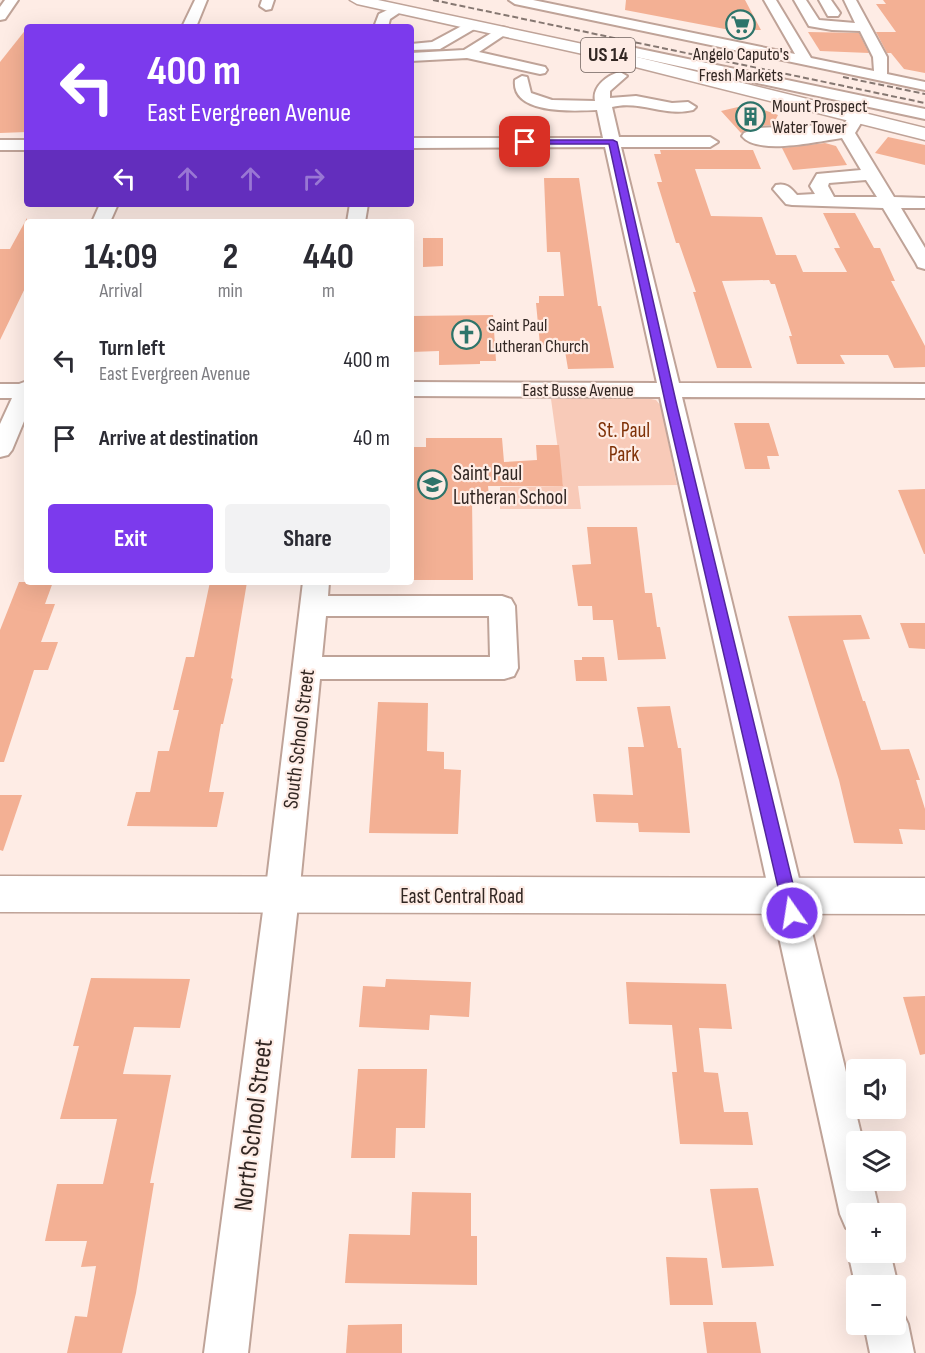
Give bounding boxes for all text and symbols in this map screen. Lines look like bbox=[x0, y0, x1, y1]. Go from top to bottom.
supermarket icon: Angelo Caputo's Fresh Markets bbox=[725, 9, 757, 41]
road number: US 14 bbox=[581, 38, 635, 72]
place label: Angelo Caputo's Fresh Markets bbox=[692, 44, 789, 86]
text: 400 m bbox=[147, 46, 241, 97]
icon: left bbox=[48, 48, 126, 126]
place label: Mount Prospect Water Tower bbox=[772, 96, 868, 138]
text: East Evergreen Avenue bbox=[147, 97, 351, 129]
building icon: Mount Prospect Water Tower bbox=[735, 100, 767, 132]
pin bbox=[499, 116, 550, 167]
icon: arrive bbox=[508, 125, 541, 158]
icon: left bbox=[108, 162, 141, 195]
icon: ahead bbox=[171, 162, 204, 195]
icon: ahead bbox=[234, 162, 267, 195]
icon: right bbox=[297, 162, 330, 195]
text: 14:09 bbox=[84, 236, 158, 279]
text: 2 bbox=[222, 236, 238, 279]
text: 440 bbox=[303, 236, 354, 279]
text: Arrival bbox=[99, 279, 142, 303]
text: min bbox=[218, 279, 243, 303]
text: m bbox=[322, 279, 335, 303]
place label: Saint Paul Lutheran Church bbox=[488, 315, 589, 357]
church icon: Saint Paul Lutheran Church bbox=[451, 319, 483, 351]
text: Turn left bbox=[99, 335, 165, 362]
icon: left bbox=[48, 344, 81, 377]
text: 400 m bbox=[344, 347, 390, 374]
text: East Evergreen Avenue bbox=[99, 362, 250, 386]
street label: East Busse Avenue bbox=[522, 380, 634, 401]
park label: St. Paul Park bbox=[598, 418, 650, 467]
icon: arrive bbox=[48, 422, 81, 455]
text: Arrive at destination bbox=[99, 425, 258, 452]
text: 40 m bbox=[353, 425, 390, 452]
place label: Saint Paul Lutheran School bbox=[453, 461, 567, 510]
school or university icon: Saint Paul Lutheran School bbox=[416, 469, 448, 501]
button: Exit bbox=[48, 504, 213, 573]
button: Share bbox=[225, 504, 390, 573]
street label: South School Street bbox=[278, 668, 320, 810]
position arrow bbox=[760, 881, 824, 945]
street label: East Central Road bbox=[400, 884, 524, 909]
street label: North School Street bbox=[228, 1037, 280, 1213]
map controls bbox=[846, 1059, 906, 1335]
button: sound bbox=[846, 1059, 906, 1119]
button: layers bbox=[846, 1131, 906, 1191]
button: + bbox=[846, 1203, 906, 1263]
button: − bbox=[846, 1275, 906, 1335]

